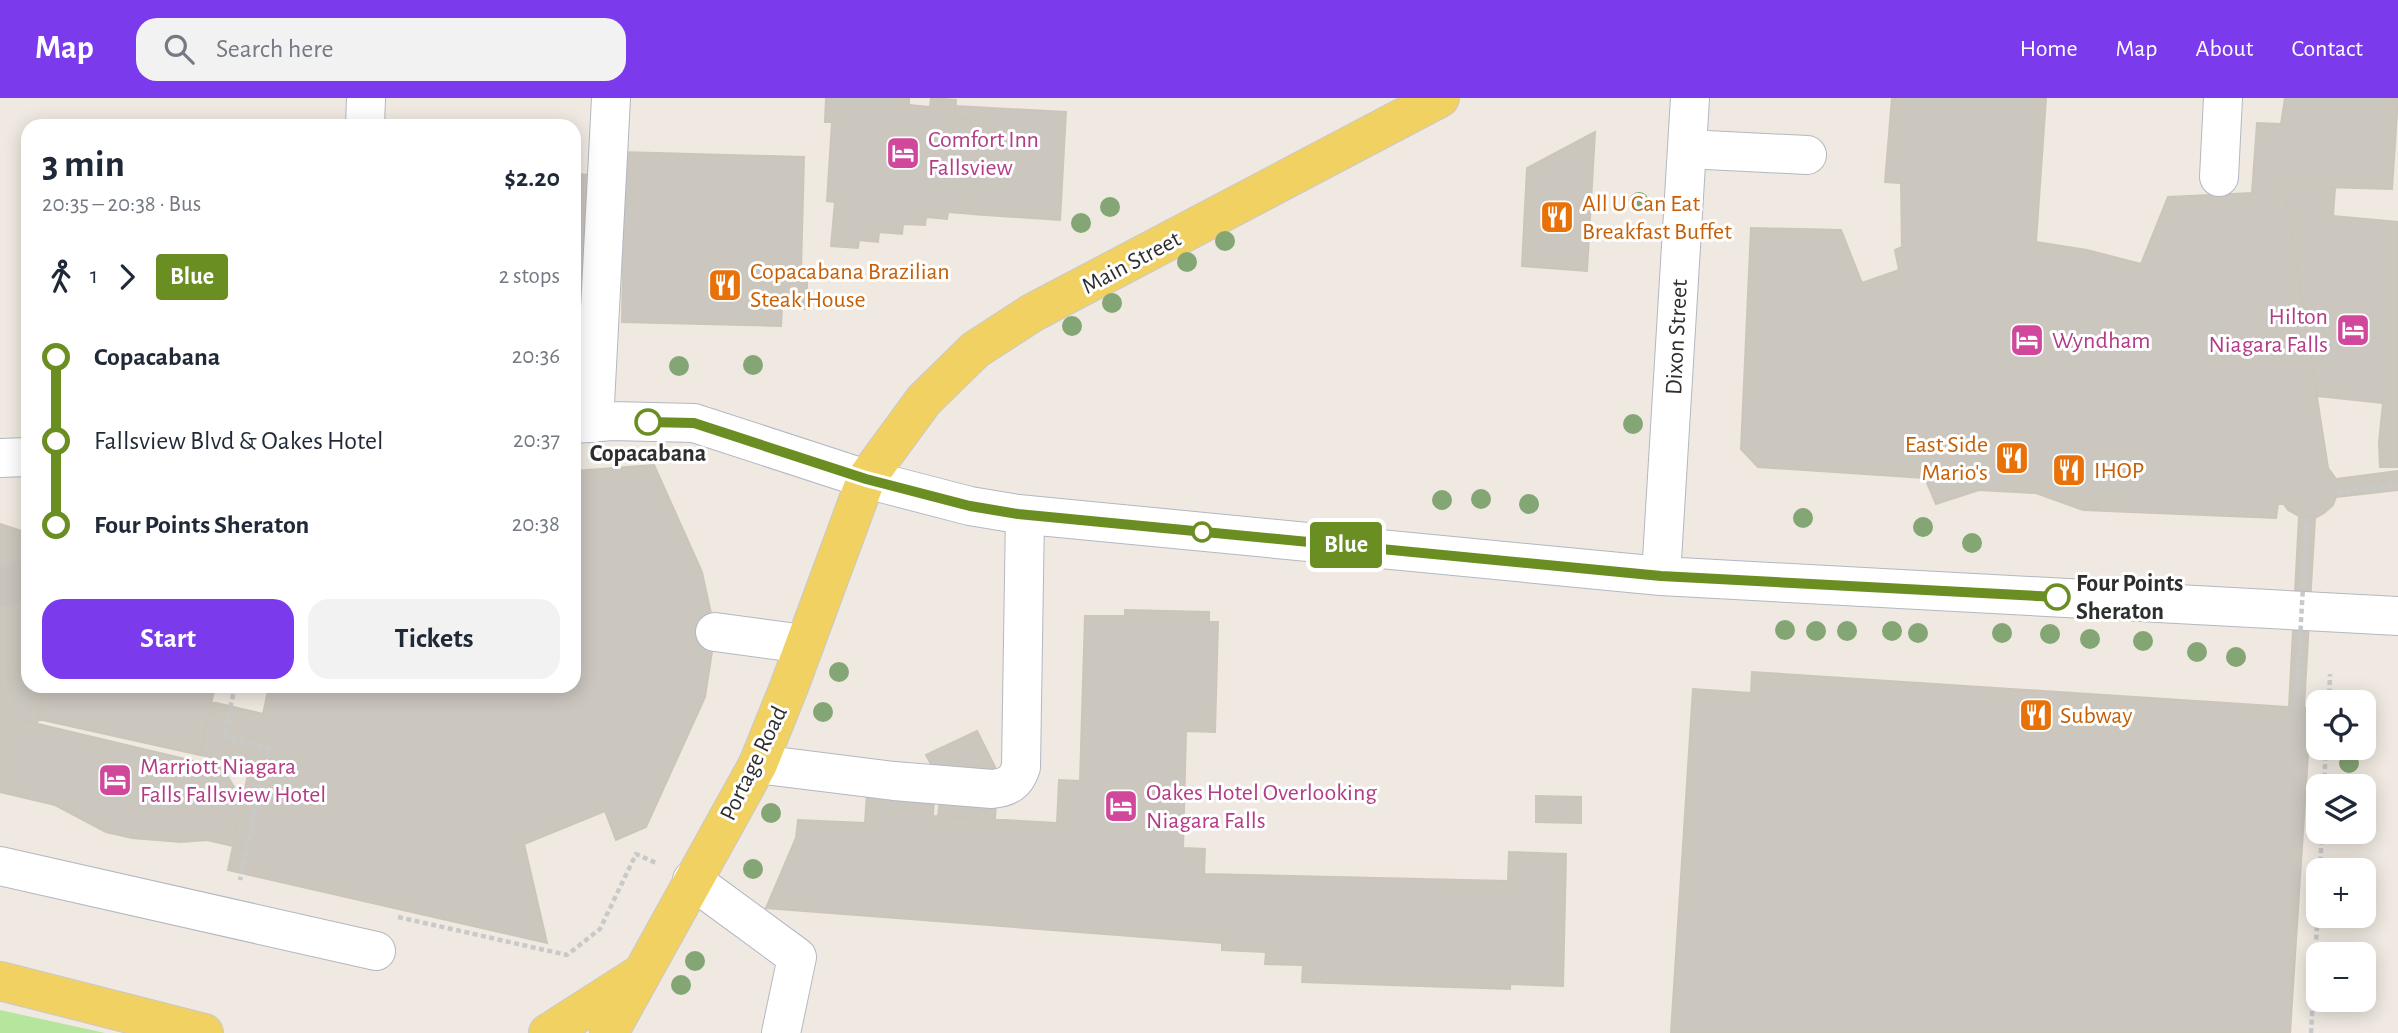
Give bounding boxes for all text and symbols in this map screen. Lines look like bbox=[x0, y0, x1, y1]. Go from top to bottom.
search box bbox=[136, 18, 626, 81]
icon: search bbox=[160, 30, 198, 68]
text: Map bbox=[35, 32, 94, 65]
text: Search here bbox=[216, 36, 334, 62]
text: Home bbox=[2020, 37, 2078, 61]
text: Map bbox=[2116, 37, 2158, 61]
text: About bbox=[2196, 37, 2253, 61]
text: Contact bbox=[2291, 37, 2363, 61]
place label: Comfort Inn Fallsview bbox=[928, 128, 1039, 180]
hotel icon: Comfort Inn Fallsview bbox=[884, 134, 922, 172]
text: 3 min bbox=[42, 146, 125, 184]
text: $2.20 bbox=[504, 165, 560, 191]
place label: All U Can Eat Breakfast Buffet bbox=[1582, 192, 1732, 244]
text: 20:35 – 20:38 · Bus bbox=[42, 193, 201, 216]
restaurant icon: All U Can Eat Breakfast Buffet bbox=[1538, 198, 1576, 236]
street label: Main Street bbox=[1078, 227, 1185, 299]
icon: walk bbox=[42, 258, 80, 296]
icon: forward bbox=[108, 258, 146, 296]
place label: Copacabana Brazilian Steak House bbox=[750, 260, 950, 312]
text: 1 bbox=[90, 265, 98, 288]
text: Blue bbox=[170, 265, 214, 289]
text: 2 stops bbox=[499, 265, 560, 288]
restaurant icon: Copacabana Brazilian Steak House bbox=[706, 266, 744, 304]
street label: Dixon Street bbox=[1662, 278, 1692, 395]
place label: Hilton Niagara Falls bbox=[2208, 305, 2328, 357]
hotel icon: Hilton Niagara Falls bbox=[2334, 311, 2372, 349]
hotel icon: Wyndham bbox=[2008, 321, 2046, 359]
place label: Wyndham bbox=[2052, 329, 2150, 353]
text: Copacabana bbox=[94, 344, 220, 370]
text: 20:36 bbox=[512, 345, 560, 368]
marker: Copacabana bbox=[635, 409, 661, 435]
text: Fallsview Blvd & Oakes Hotel bbox=[94, 428, 383, 454]
text: 20:37 bbox=[513, 429, 560, 452]
place label: East Side Mario's bbox=[1905, 433, 1988, 485]
restaurant icon: East Side Mario's bbox=[1993, 439, 2031, 477]
place label: Copacabana bbox=[590, 442, 706, 466]
restaurant icon: IHOP bbox=[2050, 451, 2088, 489]
place label: IHOP bbox=[2094, 459, 2144, 483]
text: Four Points Sheraton bbox=[94, 512, 309, 538]
text: 20:38 bbox=[512, 513, 560, 536]
unlabelled marker bbox=[1192, 522, 1212, 542]
line badge: Blue bbox=[1297, 522, 1395, 568]
text: Blue bbox=[1324, 533, 1368, 557]
place label: Four Points Sheraton bbox=[2076, 572, 2183, 624]
marker: Four Points Sheraton bbox=[2044, 584, 2070, 610]
button: Start bbox=[42, 599, 294, 679]
button: Tickets bbox=[308, 599, 560, 679]
map controls bbox=[2306, 690, 2376, 1012]
button: locate bbox=[2306, 690, 2376, 760]
restaurant icon: Subway bbox=[2017, 696, 2055, 734]
street label: Portage Road bbox=[716, 702, 792, 824]
place label: Subway bbox=[2060, 704, 2132, 728]
place label: Marriott Niagara Falls Fallsview Hotel bbox=[140, 755, 326, 807]
hotel icon: Marriott Niagara Falls Fallsview Hotel bbox=[96, 761, 134, 799]
button: layers bbox=[2306, 774, 2376, 844]
place label: Oakes Hotel Overlooking Niagara Falls bbox=[1146, 781, 1377, 833]
hotel icon: Oakes Hotel Overlooking Niagara Falls bbox=[1102, 787, 1140, 825]
button: + bbox=[2306, 858, 2376, 928]
button: − bbox=[2306, 942, 2376, 1012]

